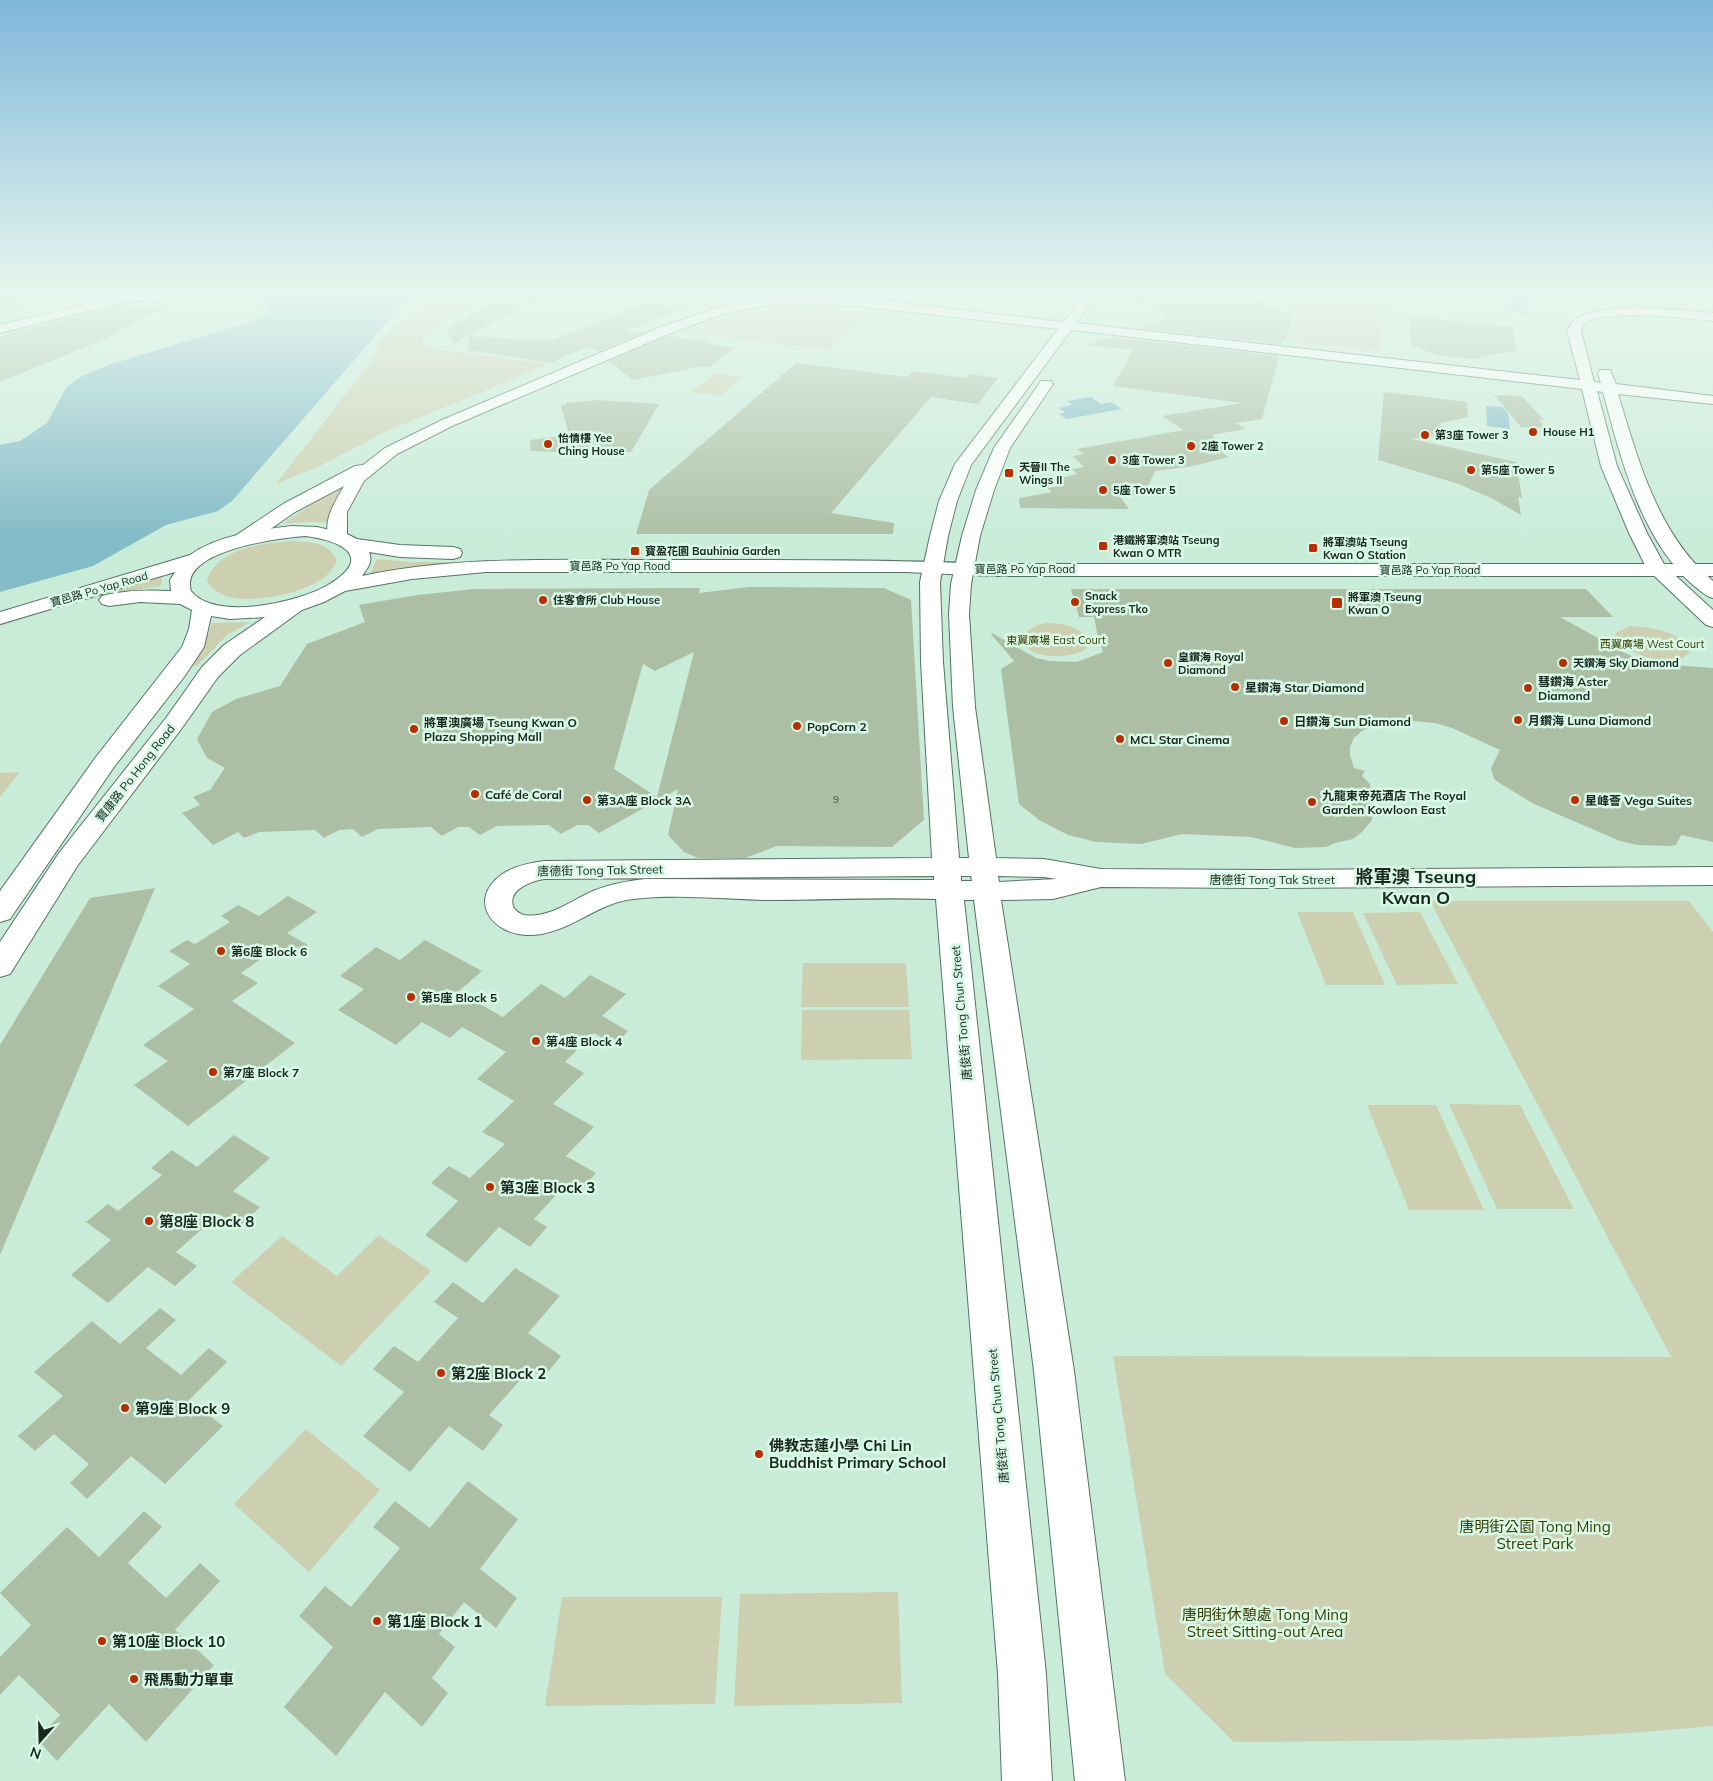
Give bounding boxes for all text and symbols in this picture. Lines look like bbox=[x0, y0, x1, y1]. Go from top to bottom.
place label: House H1 bbox=[1543, 425, 1595, 439]
marker: House H1 bbox=[1527, 426, 1539, 438]
place label: 第3座 Tower 3 bbox=[1435, 428, 1509, 442]
marker: 第3座 Tower 3 bbox=[1419, 429, 1431, 441]
place label: 怡情樓 Yee Ching House bbox=[558, 431, 625, 458]
marker: 怡情樓 Yee Ching House bbox=[542, 438, 554, 450]
place label: 2座 Tower 2 bbox=[1201, 439, 1264, 453]
marker: 2座 Tower 2 bbox=[1185, 440, 1197, 452]
place label: 3座 Tower 3 bbox=[1122, 453, 1185, 467]
marker: 3座 Tower 3 bbox=[1106, 454, 1118, 466]
place label: 天晉II The Wings II bbox=[1019, 460, 1070, 487]
place label: 第5座 Tower 5 bbox=[1481, 463, 1555, 477]
marker: 第5座 Tower 5 bbox=[1465, 464, 1477, 476]
marker: 天晉II The Wings II bbox=[1003, 467, 1015, 479]
place label: 5座 Tower 5 bbox=[1113, 483, 1176, 497]
marker: 5座 Tower 5 bbox=[1097, 484, 1109, 496]
place label: 港鐵將軍澳站 Tseung Kwan O MTR bbox=[1113, 533, 1220, 560]
place label: 將軍澳站 Tseung Kwan O Station bbox=[1323, 535, 1408, 562]
marker: 港鐵將軍澳站 Tseung Kwan O MTR bbox=[1097, 540, 1109, 552]
marker: 將軍澳站 Tseung Kwan O Station bbox=[1307, 542, 1319, 554]
place label: 寶盈花園 Bauhinia Garden bbox=[645, 544, 781, 558]
marker: 寶盈花園 Bauhinia Garden bbox=[629, 545, 641, 557]
street label: 寶邑路 Po Yap Road bbox=[570, 559, 670, 573]
street label: 寶邑路 Po Yap Road bbox=[975, 562, 1075, 576]
street label: 寶邑路 Po Yap Road bbox=[1380, 563, 1480, 577]
street label: 寶邑路 Po Yap Road bbox=[49, 568, 149, 610]
place label: Snack Express Tko bbox=[1085, 589, 1148, 616]
place label: 將軍澳 Tseung Kwan O bbox=[1348, 590, 1422, 617]
place label: 住客會所 Club House bbox=[553, 593, 660, 607]
marker: 住客會所 Club House bbox=[537, 594, 549, 606]
marker: Snack Express Tko bbox=[1069, 596, 1081, 608]
marker: 將軍澳 Tseung Kwan O bbox=[1330, 596, 1344, 610]
park label: 東翼廣場 East Court bbox=[1006, 633, 1106, 647]
park label: 西翼廣場 West Court bbox=[1600, 637, 1704, 651]
place label: 皇鑽海 Royal Diamond bbox=[1178, 650, 1244, 677]
place label: 天鑽海 Sky Diamond bbox=[1573, 656, 1679, 670]
marker: 皇鑽海 Royal Diamond bbox=[1162, 657, 1174, 669]
marker: 天鑽海 Sky Diamond bbox=[1557, 657, 1569, 669]
place label: 彗鑽海 Aster Diamond bbox=[1538, 674, 1608, 703]
place label: 星鑽海 Star Diamond bbox=[1245, 680, 1364, 695]
marker: 星鑽海 Star Diamond bbox=[1229, 681, 1241, 693]
marker: 彗鑽海 Aster Diamond bbox=[1522, 682, 1534, 694]
place label: 月鑽海 Luna Diamond bbox=[1528, 713, 1651, 728]
place label: 日鑽海 Sun Diamond bbox=[1294, 714, 1411, 729]
marker: 月鑽海 Luna Diamond bbox=[1512, 714, 1524, 726]
place label: 將軍澳廣場 Tseung Kwan O Plaza Shopping Mall bbox=[424, 715, 577, 744]
marker: 日鑽海 Sun Diamond bbox=[1278, 715, 1290, 727]
place label: PopCorn 2 bbox=[807, 719, 867, 734]
marker: PopCorn 2 bbox=[791, 720, 803, 732]
street label: 寶康路 Po Hong Road bbox=[92, 721, 178, 825]
marker: 將軍澳廣場 Tseung Kwan O Plaza Shopping Mall bbox=[408, 723, 420, 735]
place label: MCL Star Cinema bbox=[1130, 732, 1230, 747]
marker: MCL Star Cinema bbox=[1114, 733, 1126, 745]
place label: Café de Coral bbox=[485, 787, 562, 802]
marker: Café de Coral bbox=[469, 788, 481, 800]
place label: 九龍東帝苑酒店 The Royal Garden Kowloon East bbox=[1322, 788, 1466, 817]
place label: 第3A座 Block 3A bbox=[597, 793, 691, 808]
house number: 9 bbox=[833, 793, 839, 806]
place label: 星峰薈 Vega Suites bbox=[1585, 793, 1692, 808]
marker: 第3A座 Block 3A bbox=[581, 794, 593, 806]
marker: 星峰薈 Vega Suites bbox=[1569, 794, 1581, 806]
marker: 九龍東帝苑酒店 The Royal Garden Kowloon East bbox=[1306, 796, 1318, 808]
street label: 唐德街 Tong Tak Street bbox=[537, 861, 663, 879]
district label: 將軍澳 Tseung Kwan O bbox=[1356, 865, 1476, 909]
street label: 唐德街 Tong Tak Street bbox=[1209, 872, 1335, 887]
place label: 第6座 Block 6 bbox=[231, 944, 307, 959]
marker: 第6座 Block 6 bbox=[215, 945, 227, 957]
street label: 唐俊街 Tong Chun Street bbox=[948, 945, 974, 1081]
place label: 第5座 Block 5 bbox=[421, 990, 497, 1005]
marker: 第5座 Block 5 bbox=[405, 991, 417, 1003]
place label: 第4座 Block 4 bbox=[546, 1034, 622, 1049]
marker: 第4座 Block 4 bbox=[530, 1035, 542, 1047]
place label: 第7座 Block 7 bbox=[223, 1065, 299, 1080]
marker: 第7座 Block 7 bbox=[207, 1066, 219, 1078]
place label: 第3座 Block 3 bbox=[500, 1178, 595, 1197]
marker: 第3座 Block 3 bbox=[484, 1181, 496, 1193]
place label: 第8座 Block 8 bbox=[159, 1212, 254, 1231]
marker: 第8座 Block 8 bbox=[143, 1215, 155, 1227]
street label: 唐俊街 Tong Chun Street bbox=[985, 1348, 1011, 1484]
place label: 第2座 Block 2 bbox=[451, 1364, 546, 1383]
marker: 第2座 Block 2 bbox=[435, 1367, 447, 1379]
place label: 第9座 Block 9 bbox=[135, 1399, 230, 1418]
marker: 第9座 Block 9 bbox=[119, 1402, 131, 1414]
place label: 佛教志蓮小學 Chi Lin Buddhist Primary School bbox=[769, 1436, 946, 1472]
marker: 佛教志蓮小學 Chi Lin Buddhist Primary School bbox=[753, 1448, 765, 1460]
park label: 唐明街公園 Tong Ming Street Park bbox=[1459, 1517, 1611, 1553]
park label: 唐明街休憩處 Tong Ming Street Sitting-out Area bbox=[1182, 1605, 1348, 1641]
place label: 第1座 Block 1 bbox=[387, 1612, 482, 1631]
marker: 第1座 Block 1 bbox=[371, 1615, 383, 1627]
place label: 第10座 Block 10 bbox=[112, 1632, 225, 1651]
marker: 第10座 Block 10 bbox=[96, 1635, 108, 1647]
place label: 飛馬動力單車 bbox=[144, 1670, 234, 1689]
marker: 飛馬動力單車 bbox=[128, 1673, 140, 1685]
north arrow bbox=[15, 1716, 65, 1766]
text: N bbox=[28, 1743, 44, 1763]

